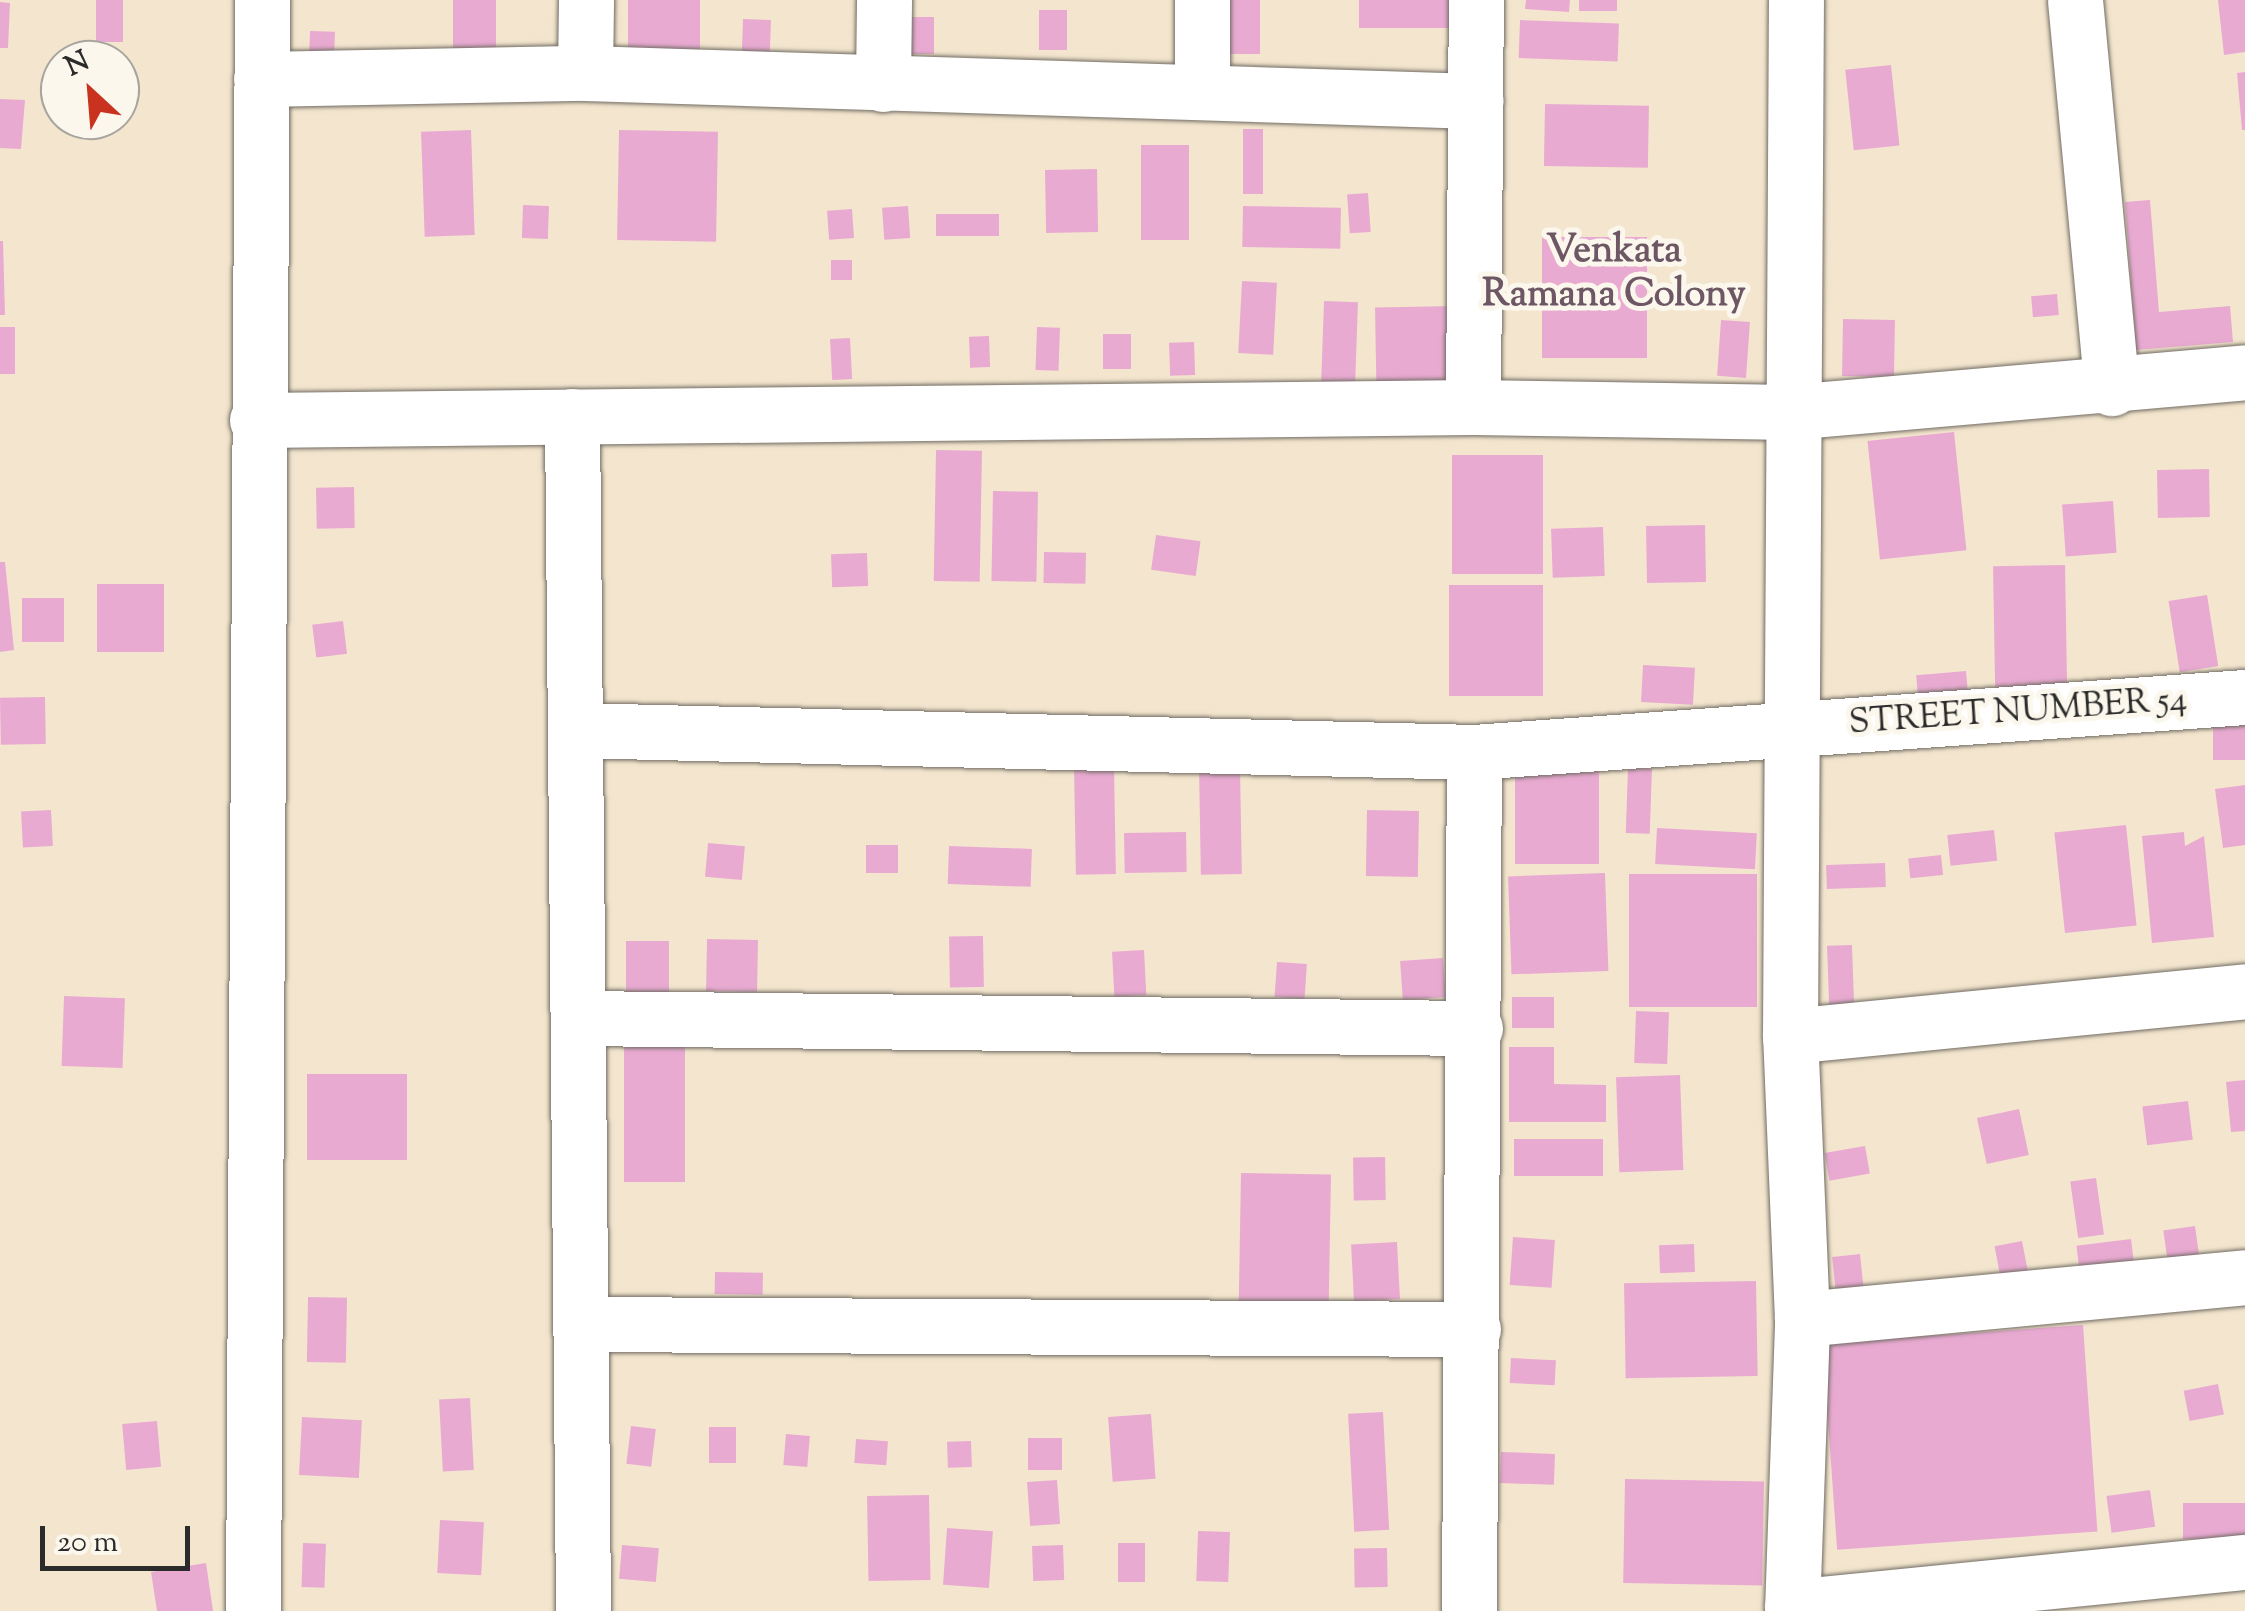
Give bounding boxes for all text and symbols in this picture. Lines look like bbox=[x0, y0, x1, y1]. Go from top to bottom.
north arrow bbox=[40, 40, 140, 140]
text: N bbox=[59, 42, 97, 88]
district label: Venkata Ramana Colony bbox=[1482, 230, 1746, 320]
street label: STREET NUMBER 54 bbox=[1847, 680, 2189, 746]
scale bar bbox=[45, 1506, 195, 1568]
text: 20 m bbox=[57, 1522, 118, 1565]

